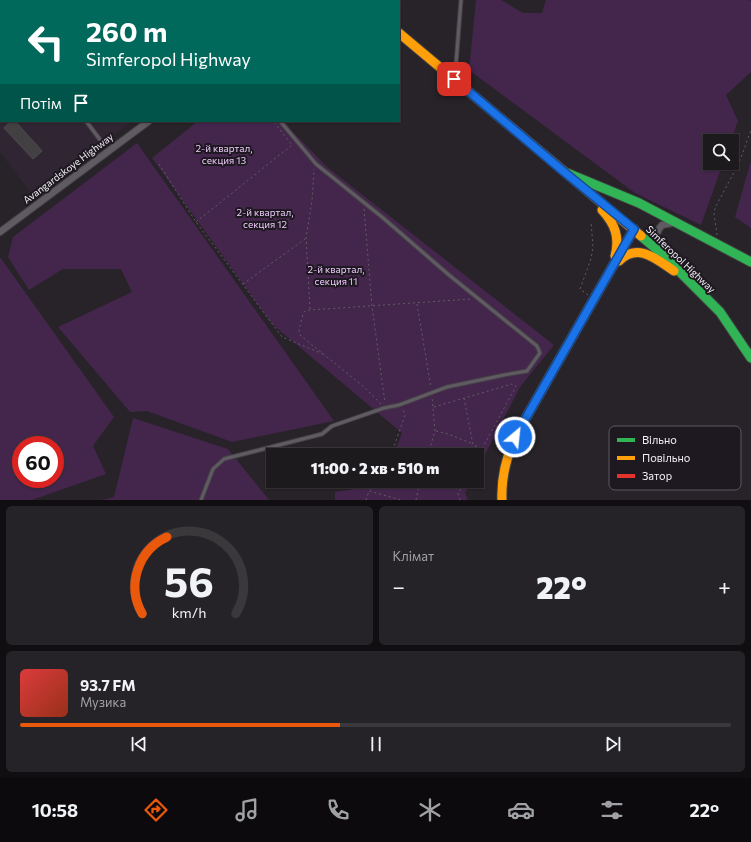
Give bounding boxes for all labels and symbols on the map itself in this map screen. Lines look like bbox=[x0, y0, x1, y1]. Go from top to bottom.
pin bbox=[437, 62, 471, 96]
street label: Avangardskoye Highway bbox=[21, 130, 115, 206]
park label: 2-й квартал, секция 13 bbox=[195, 142, 253, 166]
park label: 2-й квартал, секция 12 bbox=[236, 206, 294, 230]
street label: Simferopol Highway bbox=[644, 223, 718, 295]
park label: 2-й квартал, секция 11 bbox=[307, 263, 365, 287]
position arrow bbox=[494, 416, 536, 458]
legend bbox=[609, 426, 741, 490]
text: Вільно bbox=[642, 433, 677, 446]
speed limit sign: 60 bbox=[12, 436, 64, 488]
text: Повільно bbox=[642, 451, 691, 464]
text: Затор bbox=[642, 469, 672, 482]

